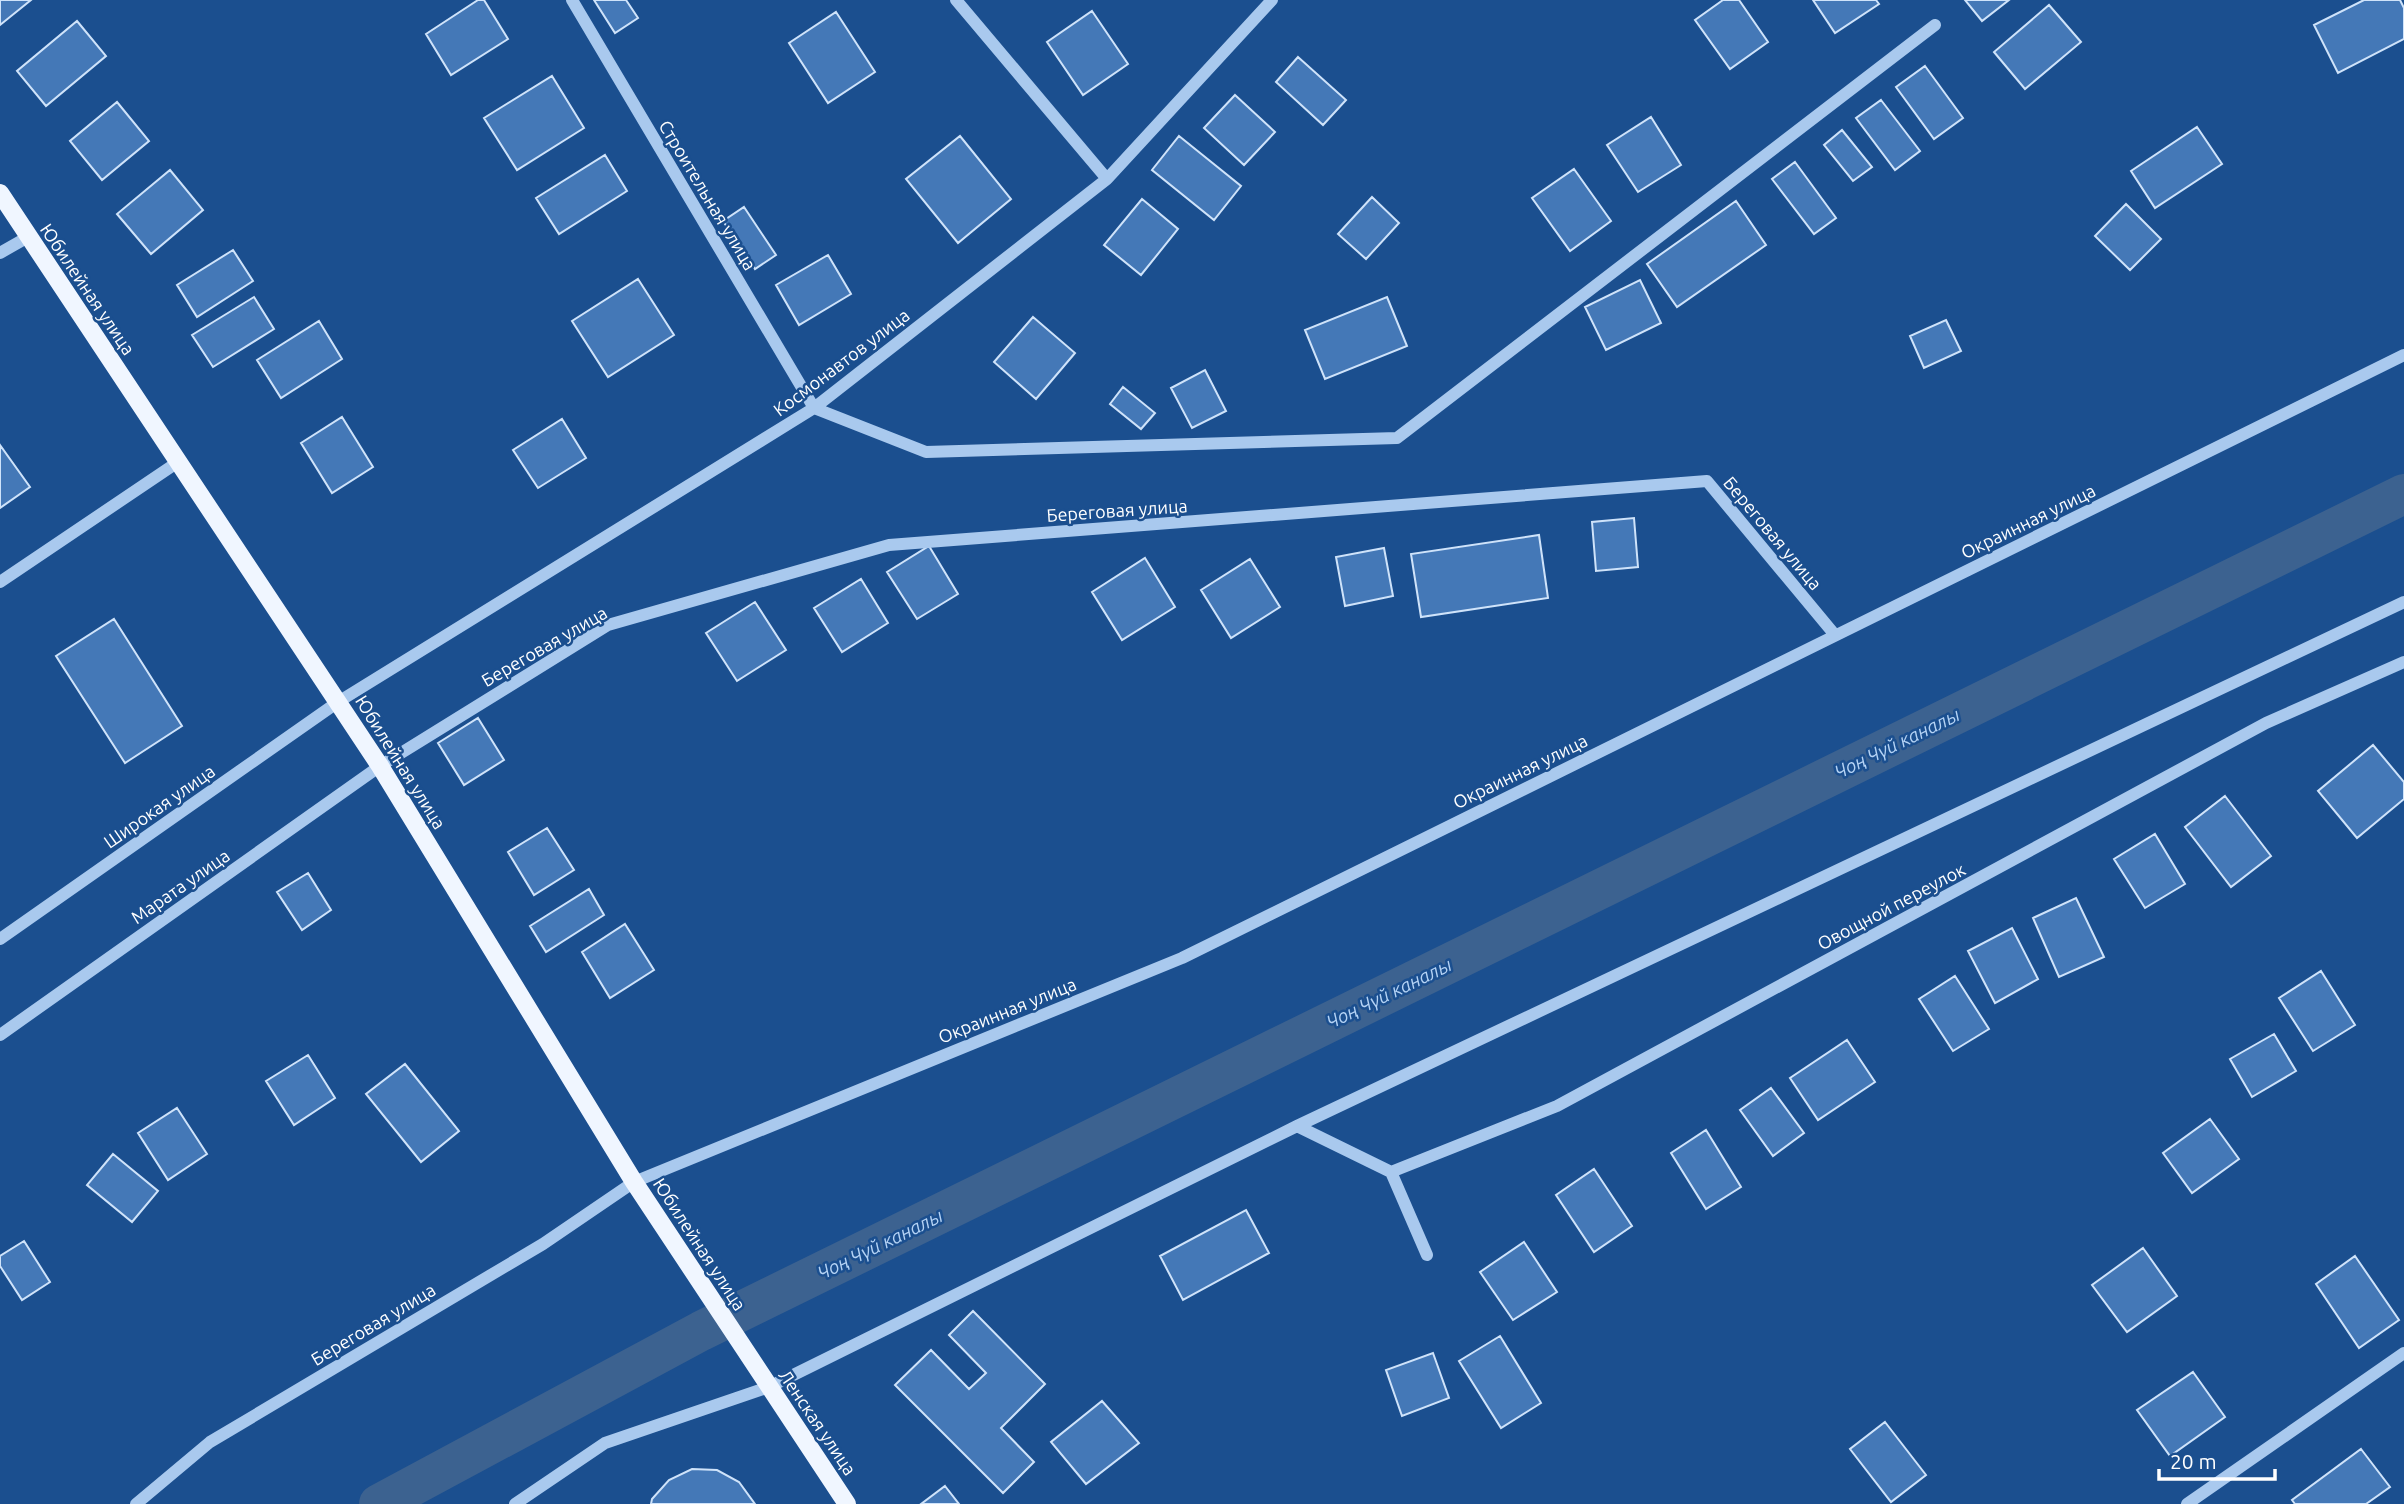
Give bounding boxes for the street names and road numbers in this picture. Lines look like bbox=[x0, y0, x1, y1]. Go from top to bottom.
street label: Строительная улица bbox=[655, 117, 761, 273]
street label: Юбилейная улица bbox=[37, 220, 139, 358]
street label: Космонавтов улица bbox=[769, 304, 913, 420]
street label: Береговая улица bbox=[1720, 472, 1826, 594]
street label: Окраинная улица bbox=[1958, 480, 2098, 562]
street label: Береговая улица bbox=[1046, 495, 1188, 525]
street label: Береговая улица bbox=[478, 602, 610, 690]
street label: Юбилейная улица bbox=[352, 692, 450, 832]
street label: Окраинная улица bbox=[1450, 730, 1590, 812]
street label: Широкая улица bbox=[100, 760, 218, 852]
street label: Марата улица bbox=[127, 845, 233, 927]
street label: Овощной переулок bbox=[1814, 859, 1968, 953]
street label: Окраинная улица bbox=[935, 973, 1079, 1047]
street label: Юбилейная улица bbox=[650, 1174, 750, 1314]
street label: Береговая улица bbox=[307, 1279, 439, 1369]
street label: Ленская улица bbox=[775, 1365, 861, 1479]

